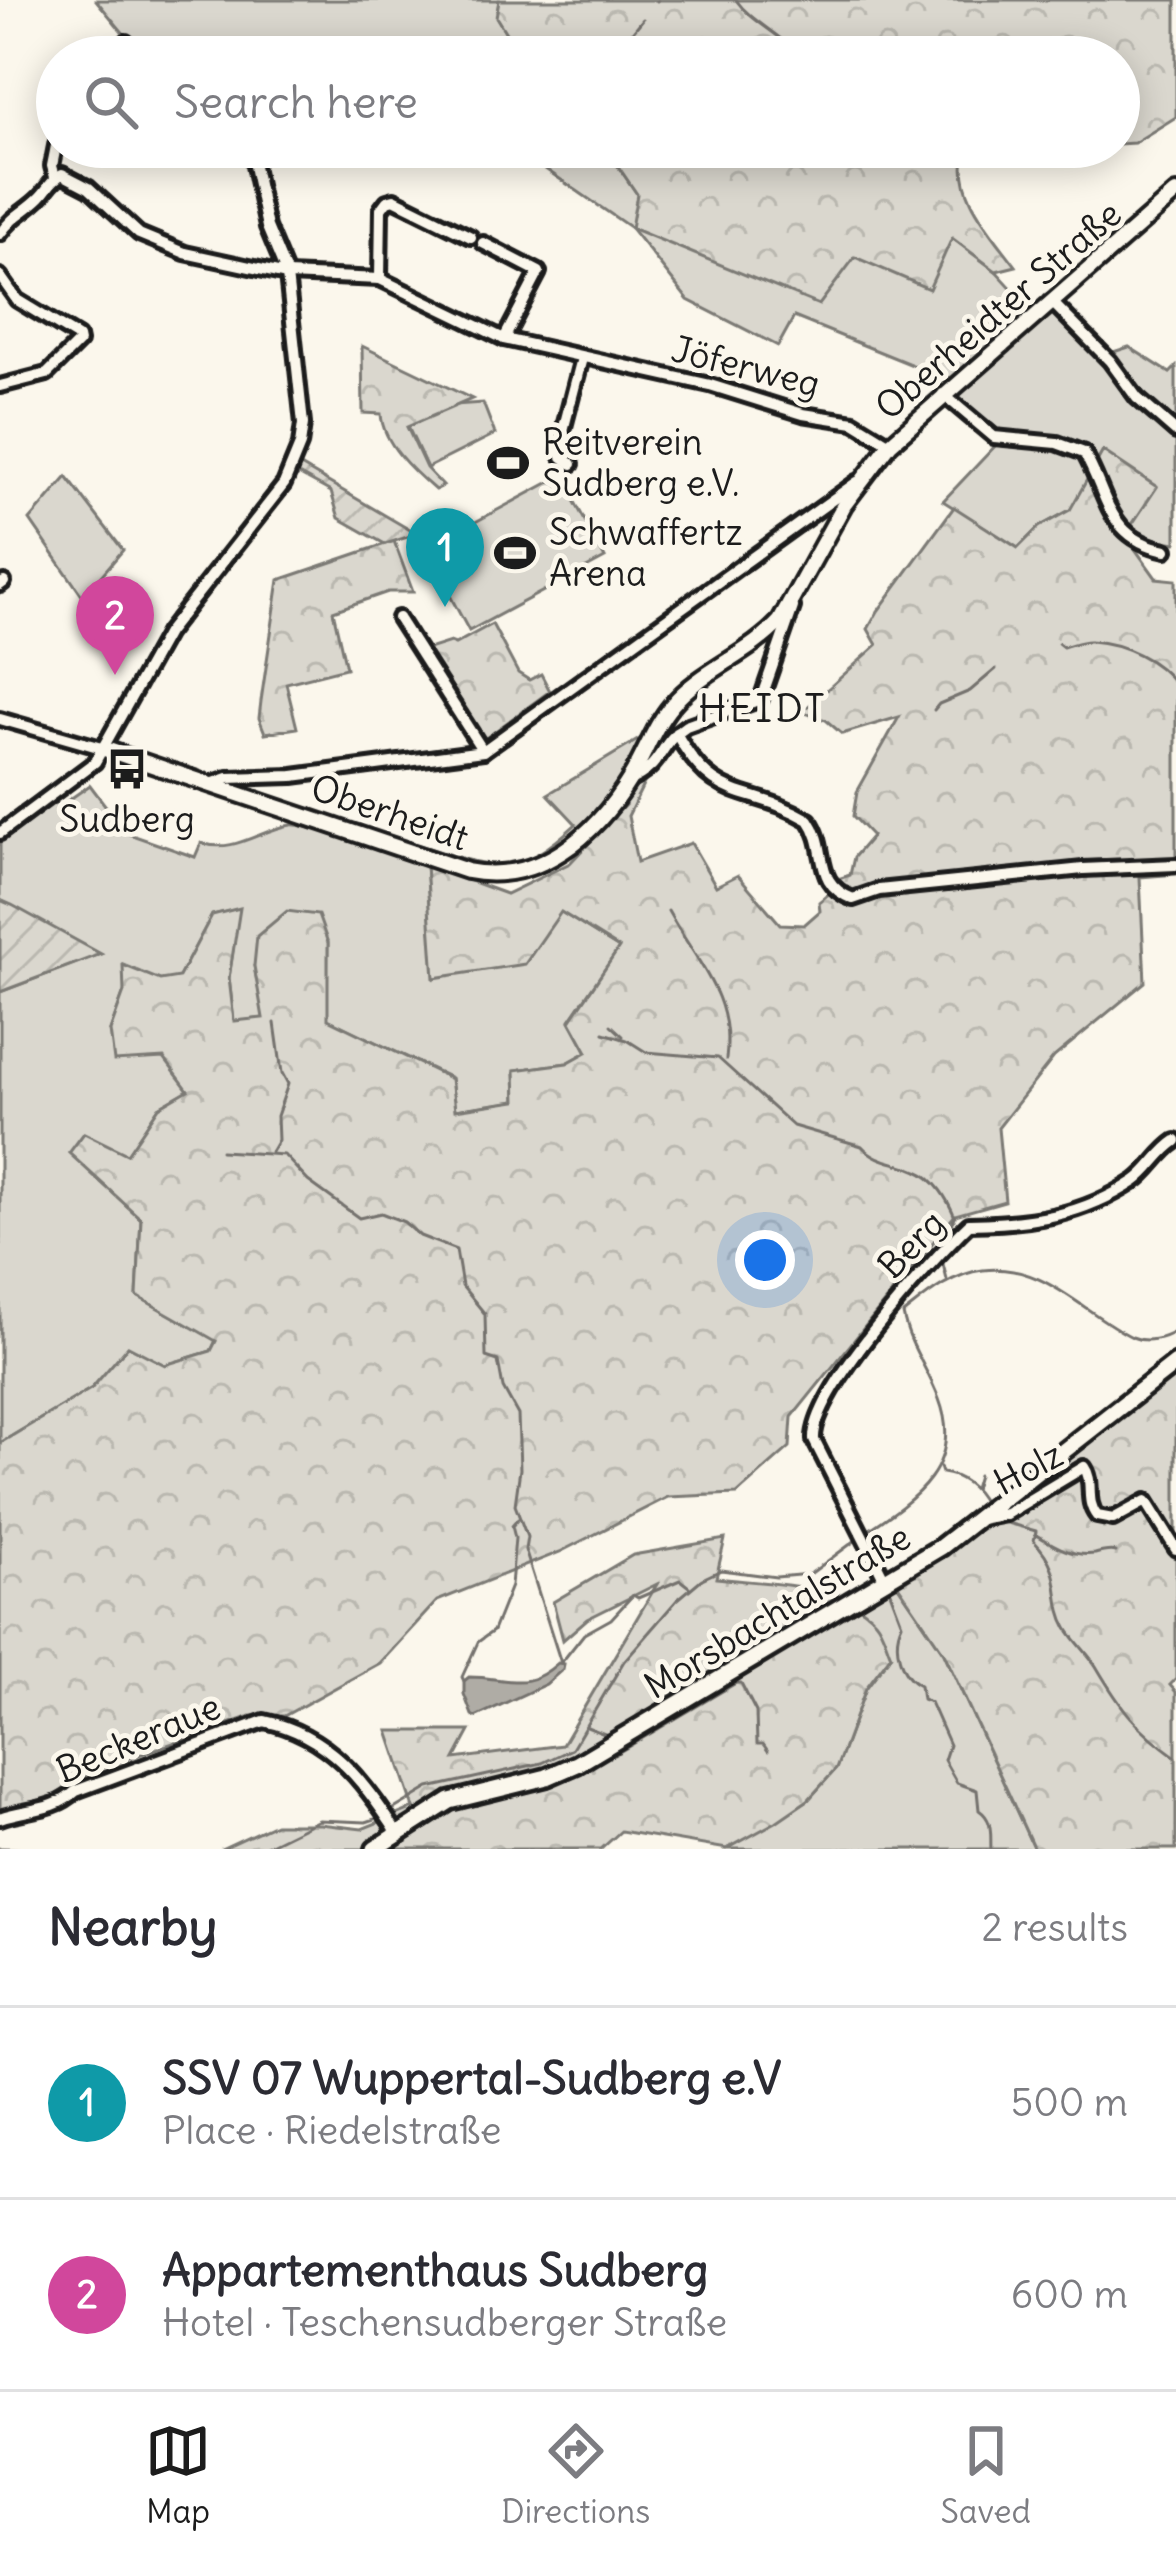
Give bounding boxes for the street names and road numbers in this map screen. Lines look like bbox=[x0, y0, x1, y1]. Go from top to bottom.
street label: Oberheidter Straße bbox=[866, 191, 1130, 429]
street label: Jöferweg bbox=[667, 326, 825, 407]
street label: Oberheidt bbox=[305, 765, 474, 860]
street label: Berg bbox=[868, 1201, 954, 1288]
street label: Holz bbox=[986, 1432, 1070, 1505]
street label: Morsbachtalstraße bbox=[636, 1514, 918, 1709]
street label: Beckeraue bbox=[49, 1684, 227, 1793]

